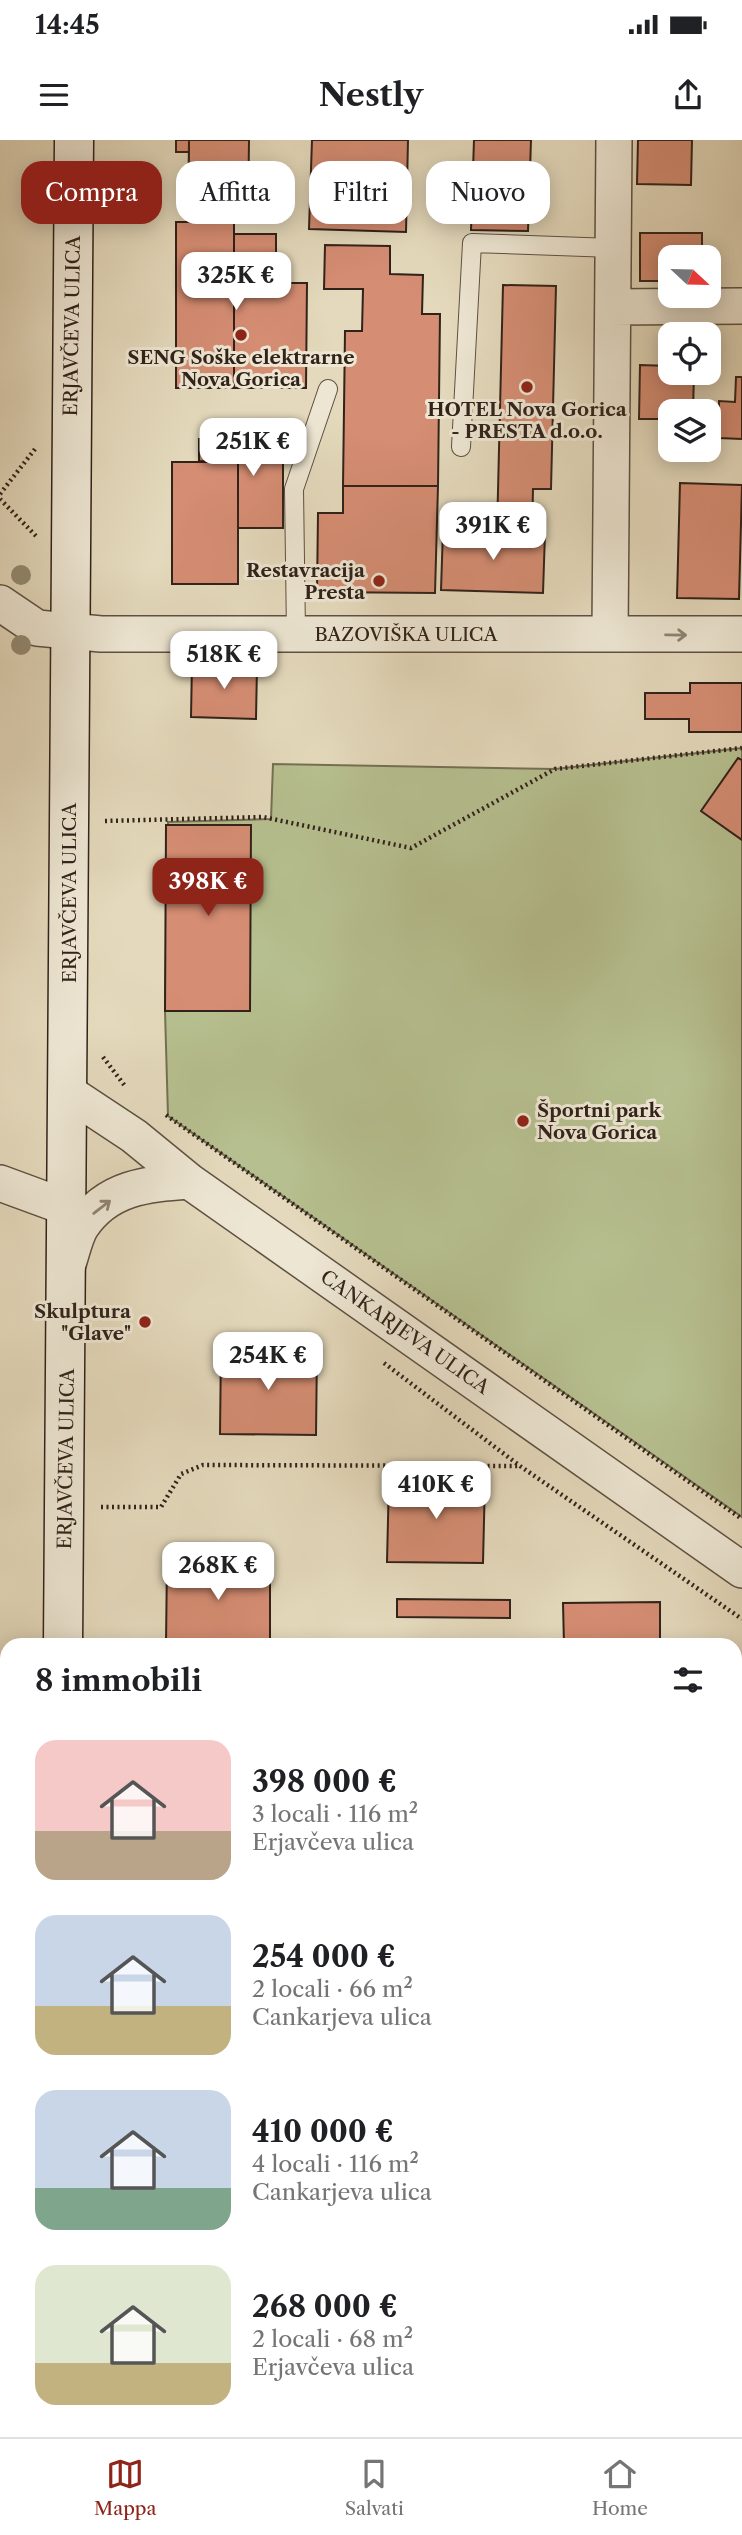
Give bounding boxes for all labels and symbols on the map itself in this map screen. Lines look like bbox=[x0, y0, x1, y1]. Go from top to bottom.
street label: ERJAVČEVA ULICA bbox=[58, 235, 85, 417]
north arrow bbox=[658, 245, 721, 308]
pin: 325K € bbox=[179, 253, 293, 312]
marker: SENG Soške elektrarne Nova Gorica bbox=[233, 327, 249, 343]
place label: SENG Soške elektrarne Nova Gorica bbox=[127, 346, 355, 391]
marker: HOTEL Nova Gorica - PRESTA d.o.o. bbox=[519, 379, 535, 395]
place label: HOTEL Nova Gorica - PRESTA d.o.o. bbox=[427, 398, 628, 443]
pin: 251K € bbox=[196, 418, 310, 478]
pin: 391K € bbox=[436, 502, 550, 562]
place label: Restavracija Presta bbox=[246, 559, 366, 604]
marker: Restavracija Presta bbox=[371, 573, 387, 589]
street label: BAZOVIŠKA ULICA bbox=[314, 622, 499, 646]
one-way arrow bbox=[664, 628, 687, 642]
pin: 518K € bbox=[167, 631, 281, 691]
street label: ERJAVČEVA ULICA bbox=[57, 802, 81, 983]
pin: 398K € bbox=[151, 858, 265, 918]
place label: Športni park Nova Gorica bbox=[537, 1098, 661, 1144]
marker: Športni park Nova Gorica bbox=[515, 1113, 531, 1129]
one-way arrow bbox=[92, 1199, 111, 1214]
street label: CANKARJEVA ULICA bbox=[316, 1265, 495, 1399]
place label: Skulptura "Glave" bbox=[34, 1300, 132, 1345]
marker: Skulptura "Glave" bbox=[137, 1314, 153, 1330]
pin: 254K € bbox=[211, 1332, 325, 1392]
street label: ERJAVČEVA ULICA bbox=[52, 1368, 79, 1550]
pin: 410K € bbox=[379, 1462, 493, 1521]
pin: 268K € bbox=[161, 1542, 275, 1602]

